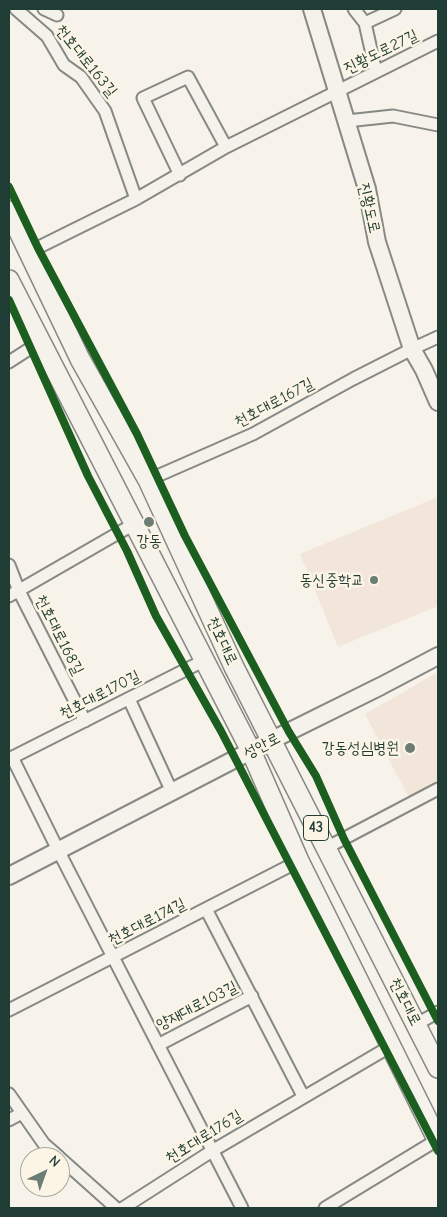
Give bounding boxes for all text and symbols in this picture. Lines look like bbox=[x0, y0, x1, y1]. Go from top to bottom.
street label: 천호대로163길 bbox=[51, 21, 121, 101]
street label: 진황도로27길 bbox=[341, 26, 421, 78]
street label: 진황도로 bbox=[354, 181, 384, 235]
street label: 천호대로167길 bbox=[231, 374, 317, 432]
marker: 강동 bbox=[142, 515, 156, 529]
place label: 강동 bbox=[136, 531, 162, 551]
place label: 동신중학교 bbox=[300, 570, 364, 590]
marker: 동신중학교 bbox=[368, 574, 380, 586]
street label: 천호대로168길 bbox=[31, 592, 87, 678]
street label: 천호대로 bbox=[202, 614, 242, 668]
street label: 천호대로170길 bbox=[56, 666, 144, 724]
street label: 성안로 bbox=[240, 729, 284, 763]
place label: 강동성심병원 bbox=[322, 738, 399, 758]
marker: 강동성심병원 bbox=[403, 741, 417, 755]
road number: 43 bbox=[304, 816, 328, 840]
street label: 천호대로174길 bbox=[105, 894, 189, 950]
street label: 천호대로 bbox=[385, 975, 425, 1029]
street label: 양재대로103길 bbox=[153, 977, 241, 1035]
street label: 천호대로176길 bbox=[162, 1106, 246, 1168]
north arrow bbox=[20, 1147, 70, 1197]
text: N bbox=[46, 1152, 64, 1171]

